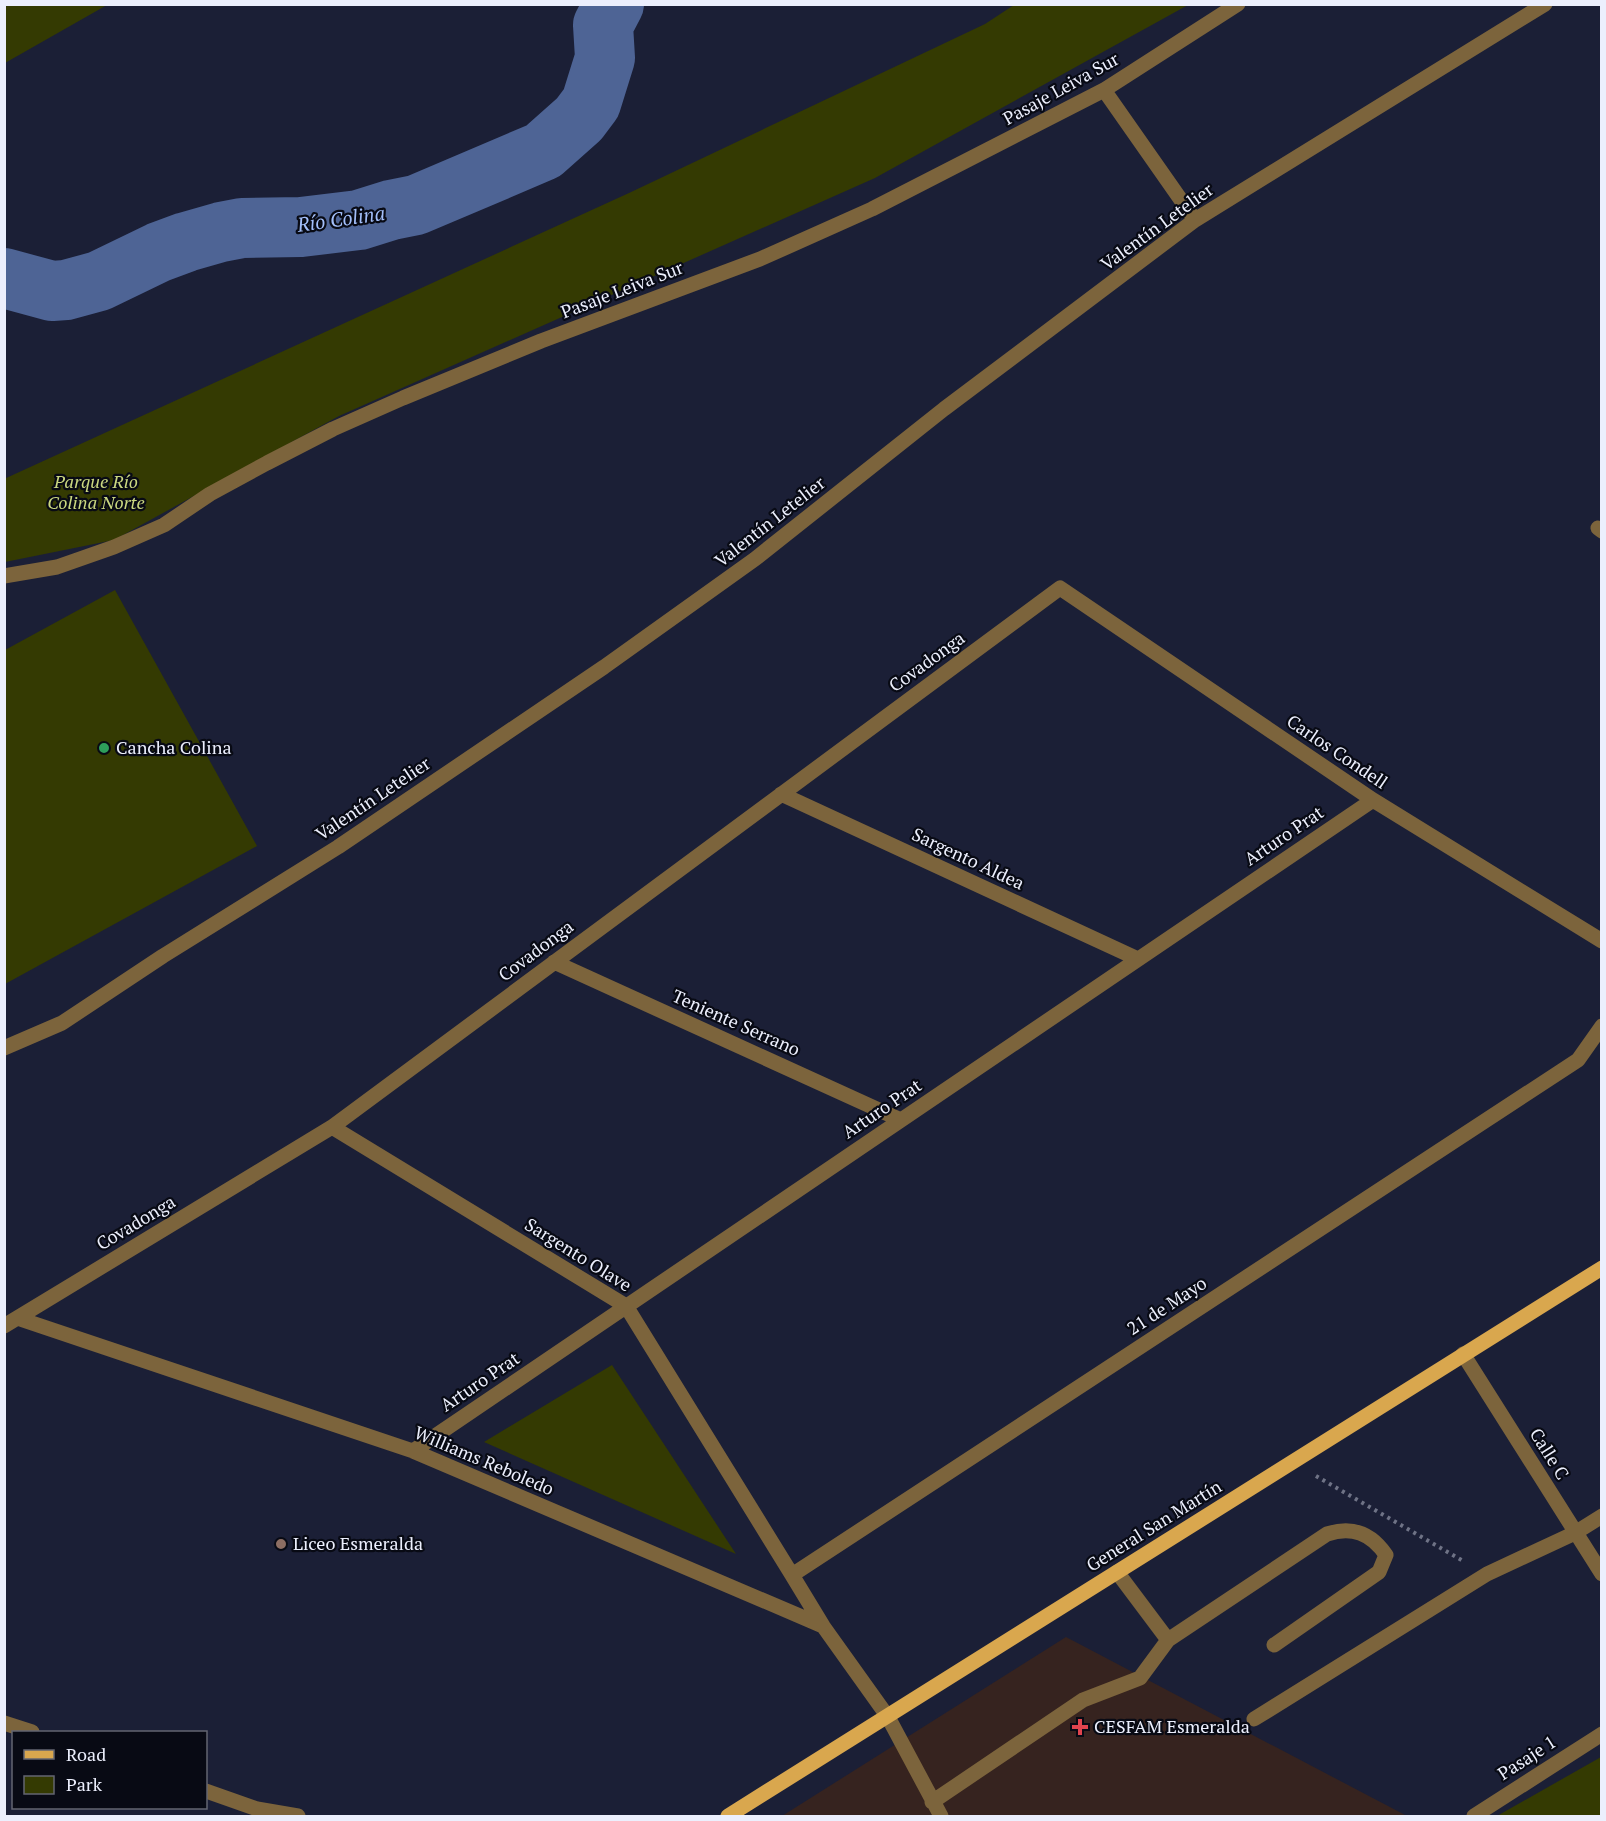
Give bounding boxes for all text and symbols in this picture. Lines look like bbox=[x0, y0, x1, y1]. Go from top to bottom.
street label: Pasaje Leiva Sur bbox=[998, 46, 1123, 130]
street label: Valentín Letelier bbox=[1095, 177, 1218, 275]
water label: Río Colina bbox=[294, 199, 387, 238]
street label: Pasaje Leiva Sur bbox=[557, 255, 686, 323]
park label: Parque Río Colina Norte bbox=[47, 469, 145, 514]
street label: Valentín Letelier bbox=[709, 471, 830, 572]
street label: Covadonga bbox=[884, 626, 969, 697]
street label: Carlos Condell bbox=[1282, 709, 1393, 794]
place label: Cancha Colina bbox=[116, 735, 232, 759]
marker: Cancha Colina bbox=[97, 741, 111, 755]
street label: Valentín Letelier bbox=[310, 751, 435, 846]
street label: Arturo Prat bbox=[1239, 800, 1328, 871]
street label: Sargento Aldea bbox=[908, 822, 1028, 895]
street label: Covadonga bbox=[493, 914, 578, 986]
street label: Teniente Serrano bbox=[669, 983, 804, 1061]
street label: Arturo Prat bbox=[837, 1073, 926, 1144]
street label: Covadonga bbox=[92, 1189, 179, 1255]
street label: Sargento Olave bbox=[521, 1212, 636, 1297]
street label: 21 de Mayo bbox=[1122, 1270, 1211, 1340]
street label: Arturo Prat bbox=[435, 1346, 524, 1417]
street label: Williams Reboledo bbox=[411, 1420, 558, 1500]
street label: Calle C bbox=[1525, 1423, 1575, 1484]
street label: General San Martín bbox=[1081, 1474, 1226, 1576]
place label: Liceo Esmeralda bbox=[293, 1531, 423, 1555]
marker: Liceo Esmeralda bbox=[274, 1537, 288, 1551]
place label: CESFAM Esmeralda bbox=[1094, 1714, 1250, 1738]
marker: CESFAM Esmeralda bbox=[1071, 1718, 1089, 1736]
street label: Pasaje 1 bbox=[1493, 1729, 1560, 1785]
legend bbox=[12, 1731, 207, 1809]
text: Road bbox=[66, 1742, 106, 1766]
text: Park bbox=[66, 1772, 103, 1796]

